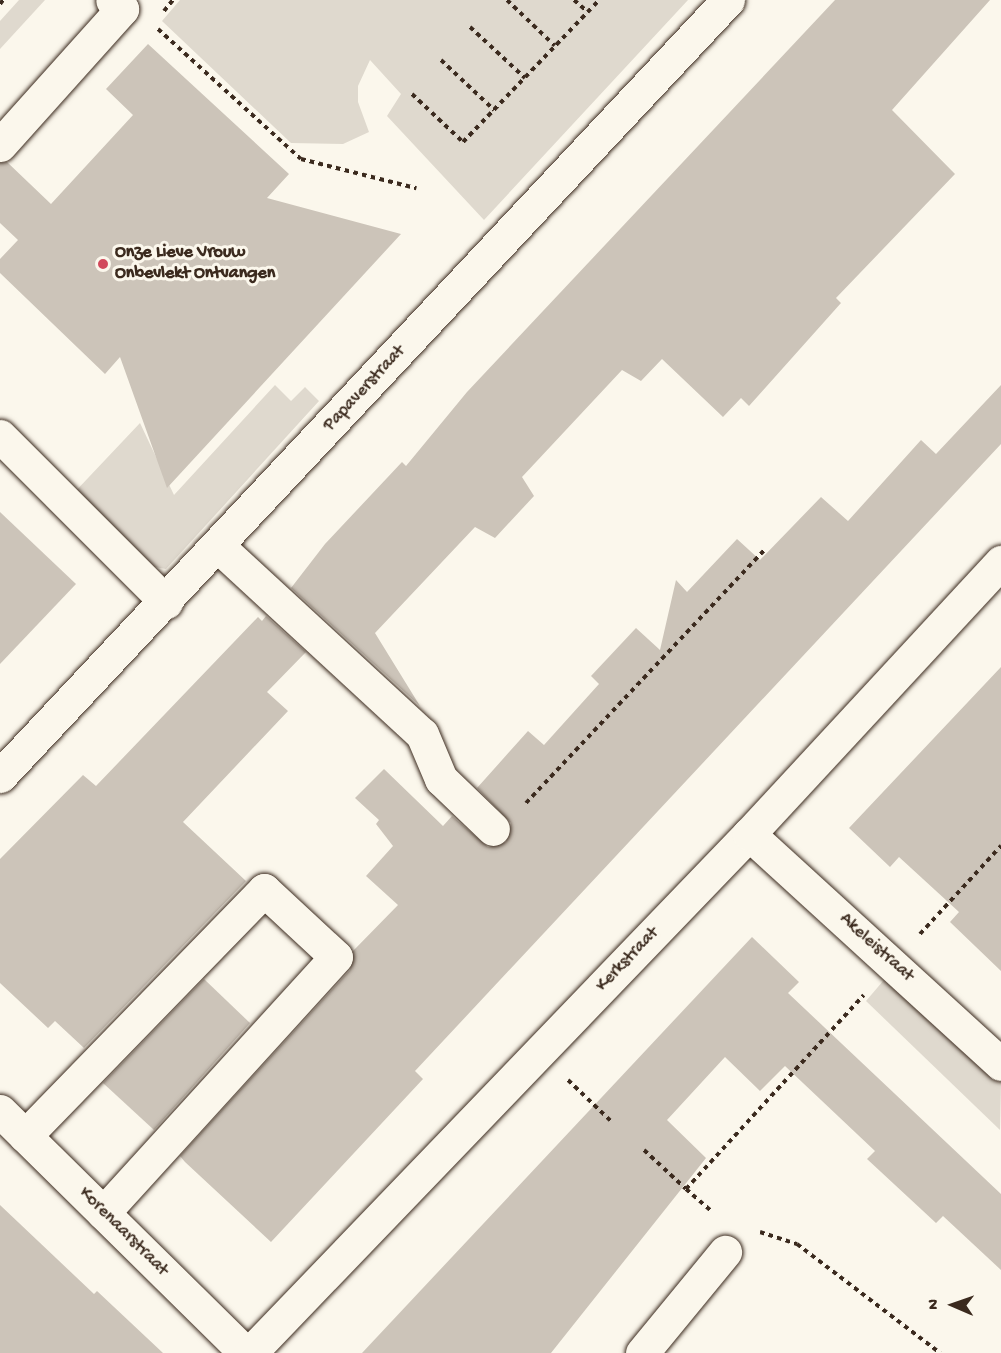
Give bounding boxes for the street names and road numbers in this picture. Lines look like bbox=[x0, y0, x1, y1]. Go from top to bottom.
street label: Papaverstraat bbox=[320, 341, 410, 437]
street label: Akeleistraat bbox=[834, 909, 918, 987]
street label: Kerkstraat bbox=[592, 923, 664, 997]
street label: Korenaarstraat bbox=[74, 1183, 172, 1281]

